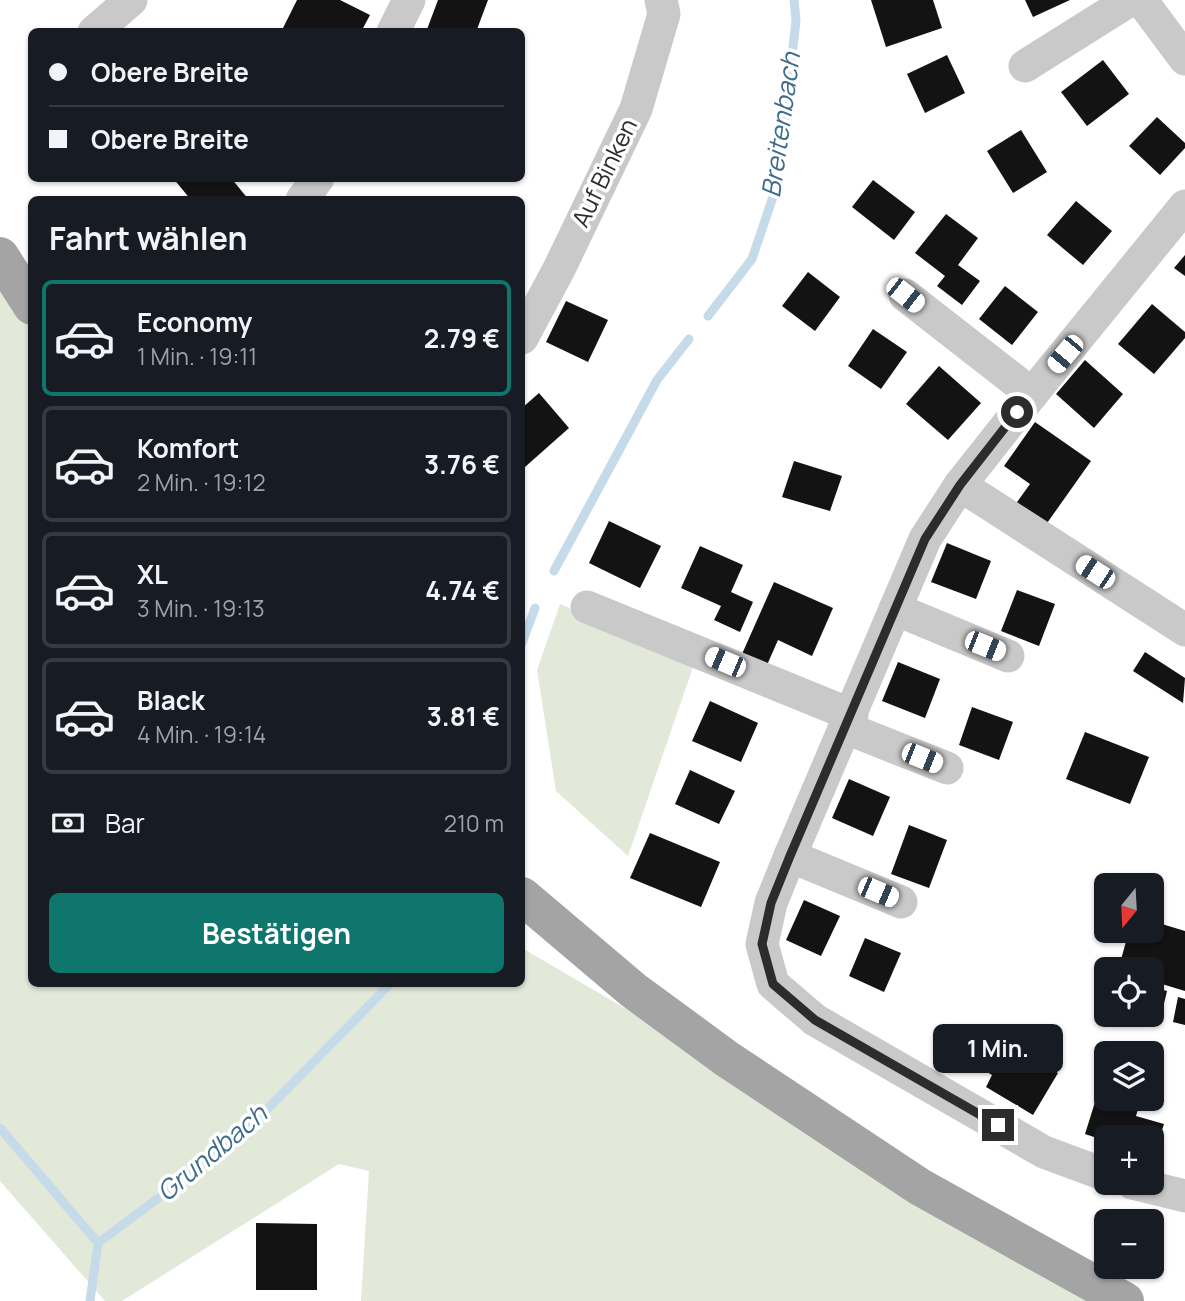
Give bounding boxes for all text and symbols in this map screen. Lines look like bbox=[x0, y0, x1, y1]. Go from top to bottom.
water label: Breitenbach bbox=[752, 48, 808, 200]
text: Obere Breite bbox=[91, 54, 249, 90]
street label: Auf Binken bbox=[563, 113, 644, 232]
text: Obere Breite bbox=[91, 121, 249, 157]
text: Fahrt wählen bbox=[49, 216, 248, 260]
car bbox=[882, 274, 929, 316]
text: Economy bbox=[137, 304, 252, 340]
icon: car bbox=[53, 307, 116, 370]
text: 2.79 € bbox=[424, 320, 500, 356]
car bbox=[1044, 331, 1087, 377]
text: 1 Min. · 19:11 bbox=[137, 340, 257, 372]
route start bbox=[1001, 396, 1033, 428]
text: Komfort bbox=[137, 430, 239, 466]
icon: car bbox=[53, 433, 116, 496]
text: 3.76 € bbox=[424, 446, 500, 482]
text: 2 Min. · 19:12 bbox=[137, 466, 266, 498]
car bbox=[1072, 552, 1119, 592]
text: XL bbox=[137, 556, 168, 592]
icon: car bbox=[53, 559, 116, 622]
text: 4.74 € bbox=[425, 572, 500, 608]
text: 3 Min. · 19:13 bbox=[137, 592, 265, 624]
car bbox=[962, 628, 1009, 664]
car bbox=[702, 644, 749, 680]
text: Black bbox=[137, 682, 205, 718]
icon: car bbox=[53, 685, 116, 748]
text: 3.81 € bbox=[427, 698, 500, 734]
text: 4 Min. · 19:14 bbox=[137, 718, 266, 750]
car bbox=[899, 740, 946, 776]
icon: cash bbox=[49, 804, 87, 842]
text: Bar bbox=[105, 805, 145, 841]
text: 210 m bbox=[444, 807, 504, 839]
north arrow bbox=[1094, 873, 1164, 943]
map controls bbox=[1094, 873, 1164, 1279]
car bbox=[855, 874, 902, 910]
button: Bestätigen bbox=[49, 893, 504, 973]
button: locate bbox=[1094, 957, 1164, 1027]
callout: 1 Min. bbox=[933, 1024, 1063, 1072]
text: 1 Min. bbox=[967, 1032, 1029, 1064]
button: layers bbox=[1094, 1041, 1164, 1111]
water label: Grundbach bbox=[149, 1095, 275, 1209]
route end bbox=[982, 1109, 1014, 1141]
button: + bbox=[1094, 1125, 1164, 1195]
button: − bbox=[1094, 1209, 1164, 1279]

